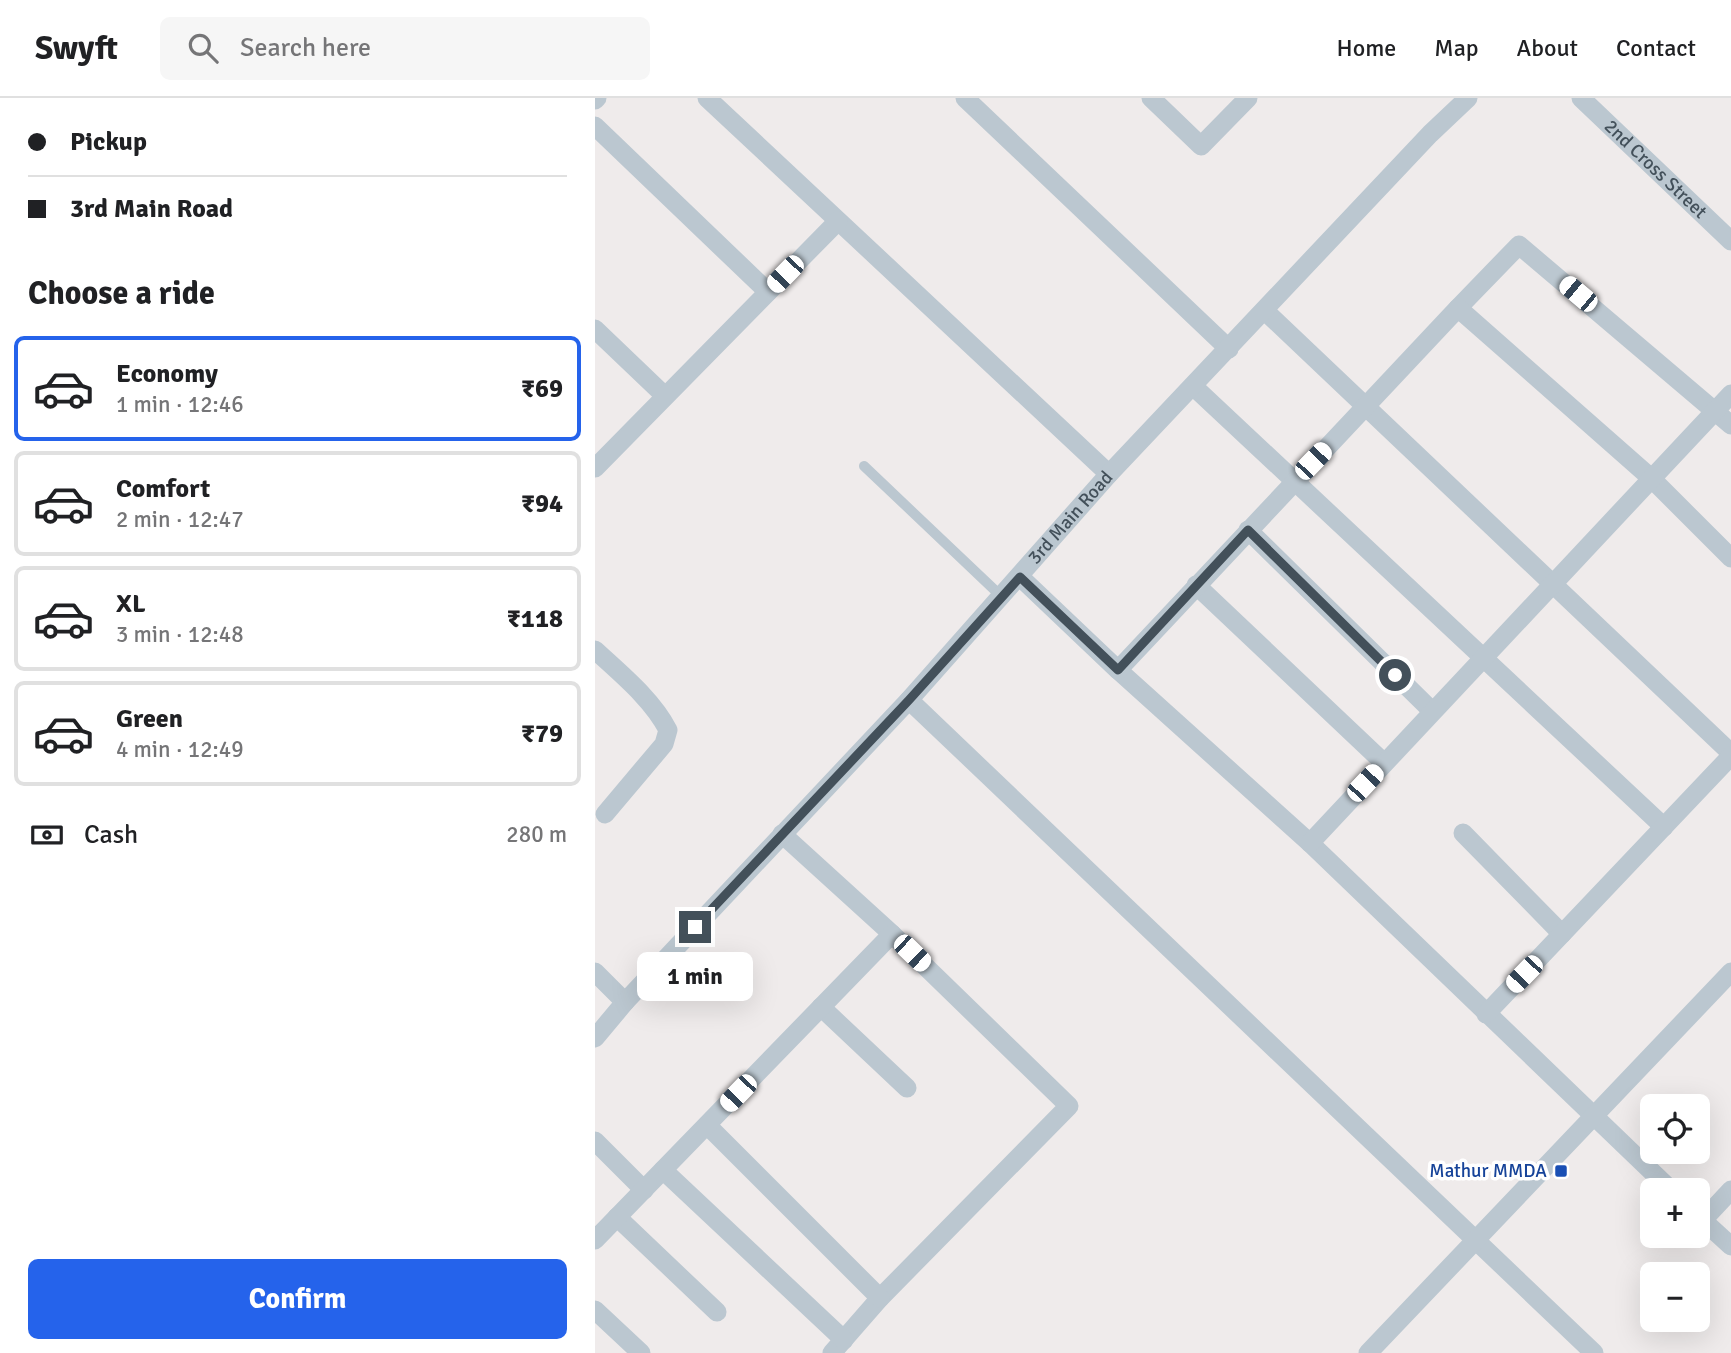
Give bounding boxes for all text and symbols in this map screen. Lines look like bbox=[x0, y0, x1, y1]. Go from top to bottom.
search box bbox=[160, 17, 650, 80]
text: Swyft bbox=[35, 28, 118, 69]
icon: search bbox=[184, 29, 222, 67]
text: Search here bbox=[240, 32, 371, 64]
text: Home bbox=[1336, 33, 1396, 63]
text: Map bbox=[1434, 33, 1479, 63]
text: About bbox=[1517, 33, 1578, 63]
text: Contact bbox=[1616, 33, 1696, 63]
street label: 2nd Cross Street bbox=[1599, 114, 1712, 224]
text: Pickup bbox=[70, 126, 147, 158]
text: 3rd Main Road bbox=[70, 193, 233, 225]
car bbox=[763, 252, 808, 296]
car bbox=[1556, 272, 1601, 316]
text: Choose a ride bbox=[28, 274, 215, 313]
icon: car bbox=[32, 357, 95, 420]
text: Economy bbox=[116, 358, 218, 390]
text: ₹69 bbox=[521, 373, 563, 405]
text: 1 min · 12:46 bbox=[116, 390, 244, 419]
car bbox=[1291, 439, 1336, 483]
street label: 3rd Main Road bbox=[1023, 466, 1118, 569]
icon: car bbox=[32, 472, 95, 535]
text: Comfort bbox=[116, 473, 210, 505]
text: ₹94 bbox=[521, 488, 563, 520]
text: 2 min · 12:47 bbox=[116, 505, 244, 534]
icon: car bbox=[32, 587, 95, 650]
text: XL bbox=[116, 588, 146, 620]
text: ₹118 bbox=[507, 603, 563, 635]
text: 3 min · 12:48 bbox=[116, 620, 244, 649]
route start bbox=[1379, 659, 1411, 691]
icon: car bbox=[32, 702, 95, 765]
text: Green bbox=[116, 703, 183, 735]
text: ₹79 bbox=[521, 718, 563, 750]
text: 4 min · 12:49 bbox=[116, 735, 244, 764]
car bbox=[1343, 760, 1388, 806]
icon: cash bbox=[28, 816, 66, 854]
text: Cash bbox=[84, 819, 138, 851]
text: 280 m bbox=[506, 820, 567, 849]
route end bbox=[679, 911, 711, 943]
car bbox=[890, 931, 935, 975]
callout: 1 min bbox=[637, 952, 753, 1001]
car bbox=[1502, 952, 1547, 996]
text: 1 min bbox=[667, 962, 723, 991]
car bbox=[716, 1071, 761, 1115]
map controls bbox=[1640, 1094, 1710, 1332]
button: locate bbox=[1640, 1094, 1710, 1164]
place label: Mathur MMDA bbox=[1429, 1159, 1547, 1183]
marker: Mathur MMDA bbox=[1553, 1163, 1569, 1179]
button: + bbox=[1640, 1178, 1710, 1248]
button: Confirm bbox=[28, 1259, 567, 1339]
button: − bbox=[1640, 1262, 1710, 1332]

